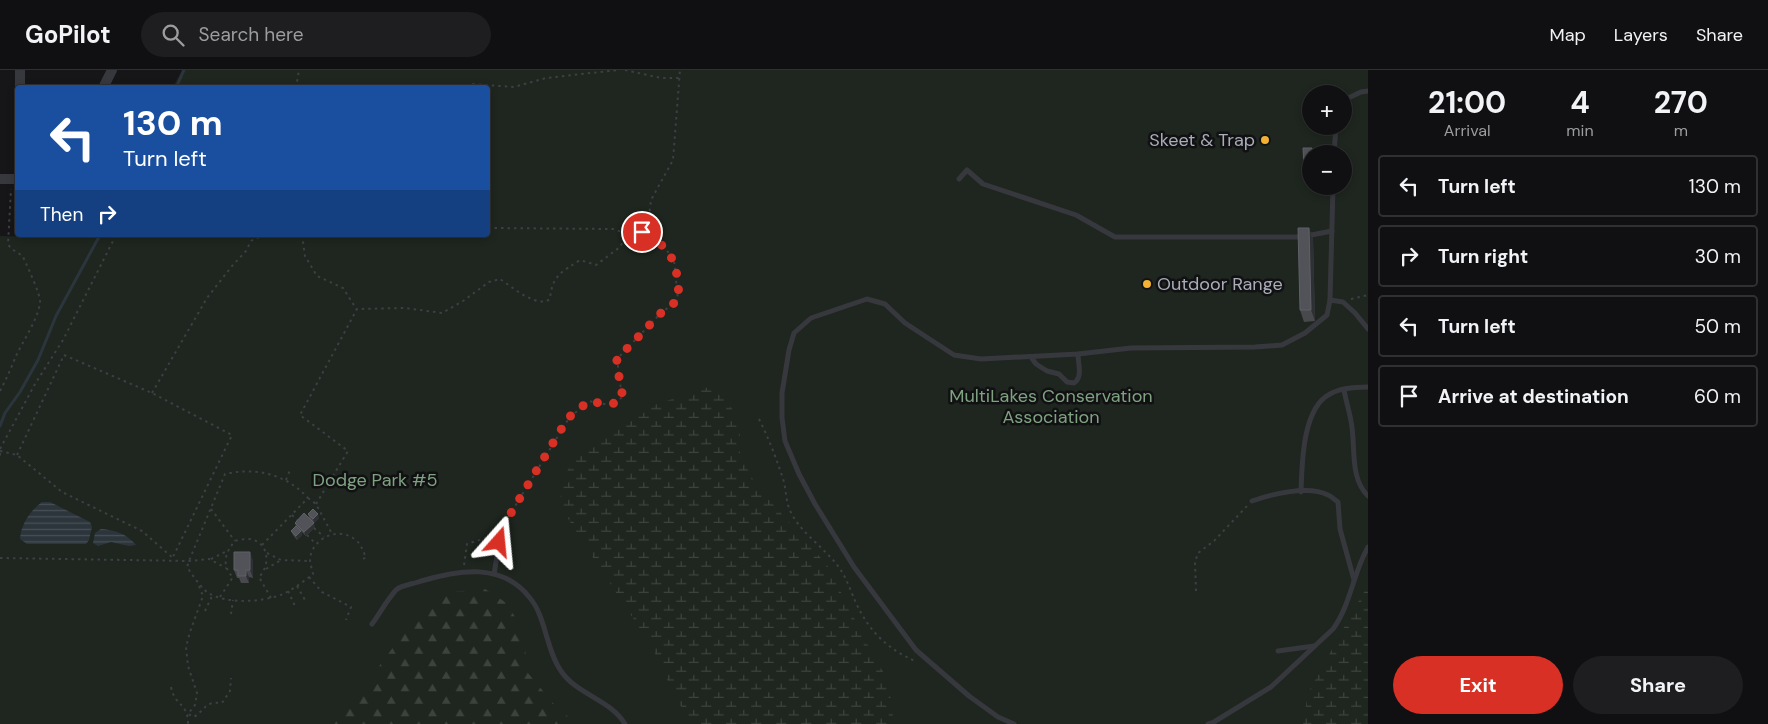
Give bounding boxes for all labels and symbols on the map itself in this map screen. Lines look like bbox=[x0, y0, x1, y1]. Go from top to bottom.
place label: Skeet & Trap bbox=[1149, 128, 1255, 152]
marker: Skeet & Trap bbox=[1259, 134, 1271, 146]
pin bbox=[621, 211, 663, 253]
place label: Outdoor Range bbox=[1157, 272, 1283, 296]
marker: Outdoor Range bbox=[1141, 278, 1153, 290]
park label: MultiLakes Conservation Association bbox=[949, 384, 1153, 429]
park label: Dodge Park #5 bbox=[313, 468, 437, 492]
position arrow bbox=[472, 515, 524, 567]

